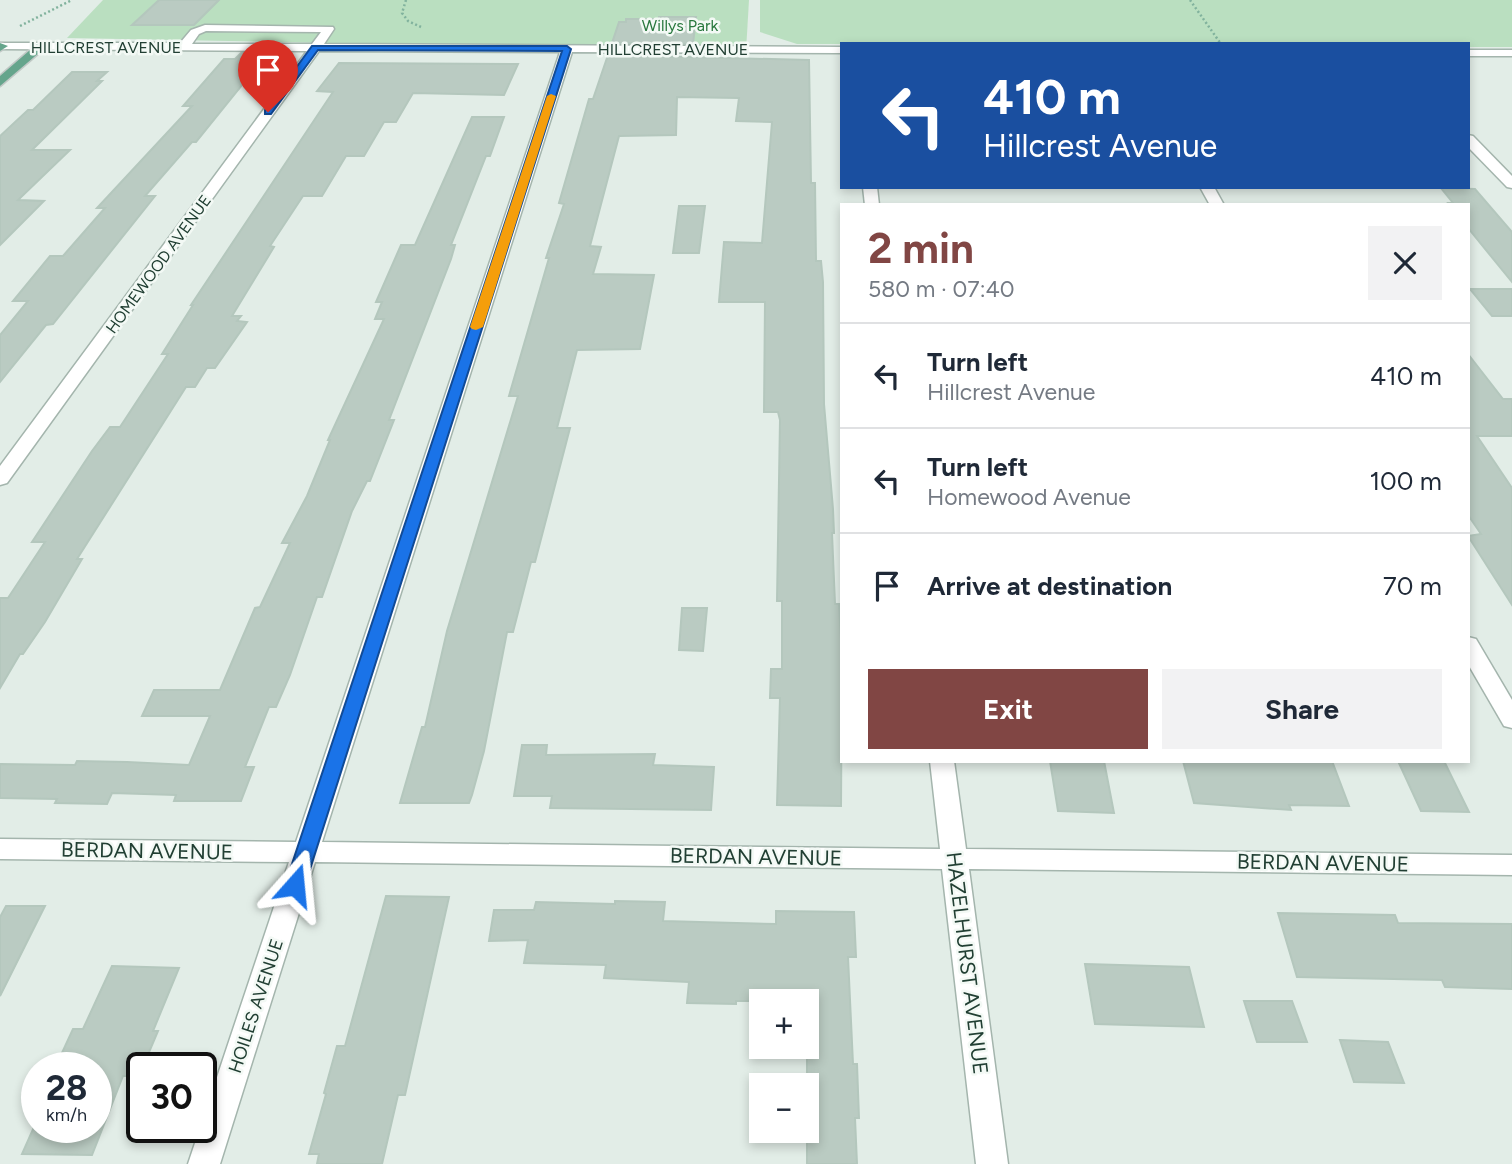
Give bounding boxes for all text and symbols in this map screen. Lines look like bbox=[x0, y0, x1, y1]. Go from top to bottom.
park label: Willys Park bbox=[642, 16, 718, 35]
street label: HILLCREST AVENUE bbox=[31, 38, 181, 57]
pin bbox=[238, 40, 298, 112]
street label: HILLCREST AVENUE bbox=[598, 40, 748, 59]
icon: arrive bbox=[249, 51, 287, 89]
text: 410 m bbox=[983, 67, 1121, 126]
icon: left bbox=[868, 70, 959, 161]
text: Hillcrest Avenue bbox=[983, 127, 1217, 165]
street label: HOMEWOOD AVENUE bbox=[102, 191, 215, 337]
text: 2 min bbox=[868, 223, 974, 274]
button: close bbox=[1368, 226, 1442, 300]
text: 580 m · 07:40 bbox=[868, 275, 1015, 303]
text: Turn left bbox=[927, 346, 1028, 378]
icon: left bbox=[868, 357, 906, 395]
text: 410 m bbox=[1370, 360, 1442, 392]
text: Hillcrest Avenue bbox=[927, 378, 1095, 406]
text: Turn left bbox=[927, 451, 1028, 483]
icon: left bbox=[868, 462, 906, 500]
text: 100 m bbox=[1369, 465, 1442, 497]
text: Homewood Avenue bbox=[927, 483, 1131, 511]
icon: arrive bbox=[868, 567, 906, 605]
text: Arrive at destination bbox=[927, 570, 1172, 602]
text: 70 m bbox=[1383, 570, 1442, 602]
button: Exit bbox=[868, 669, 1148, 749]
button: Share bbox=[1162, 669, 1442, 749]
street label: BERDAN AVENUE bbox=[61, 836, 233, 865]
street label: BERDAN AVENUE bbox=[670, 842, 842, 871]
position arrow bbox=[258, 848, 332, 922]
street label: BERDAN AVENUE bbox=[1237, 848, 1409, 877]
street label: HAZELHURST AVENUE bbox=[941, 850, 994, 1076]
street label: HOILES AVENUE bbox=[224, 936, 288, 1076]
map controls bbox=[749, 989, 819, 1143]
button: + bbox=[749, 989, 819, 1059]
speed limit sign: 30 bbox=[126, 1052, 217, 1143]
text: 28 bbox=[46, 1067, 87, 1109]
button: − bbox=[749, 1073, 819, 1143]
text: km/h bbox=[46, 1104, 87, 1126]

